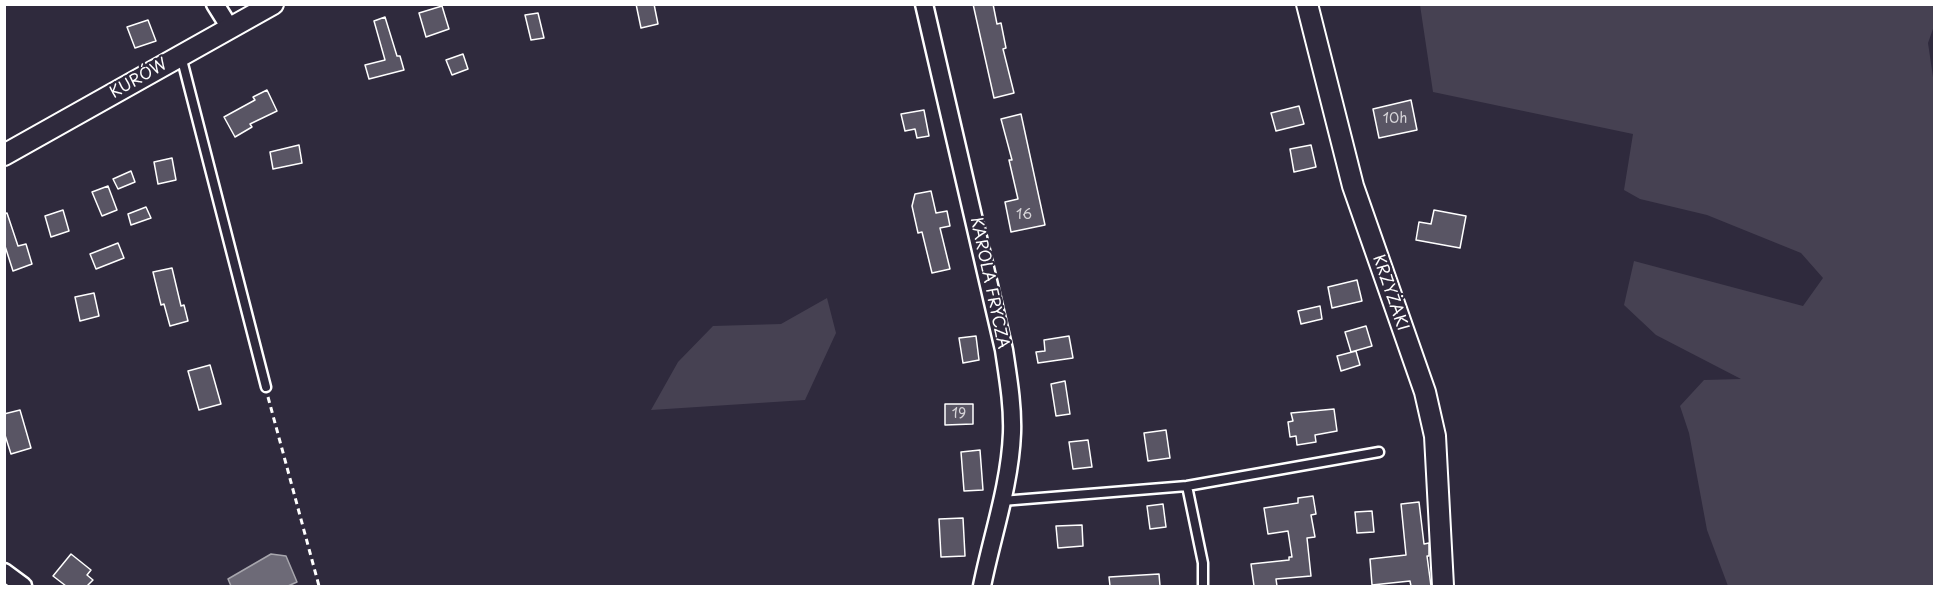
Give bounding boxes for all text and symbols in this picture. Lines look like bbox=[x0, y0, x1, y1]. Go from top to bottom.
street label: KURÓW bbox=[107, 55, 171, 103]
house number: 10h bbox=[1383, 111, 1407, 127]
house number: 16 bbox=[1016, 207, 1032, 223]
street label: KAROLA FRYCZA bbox=[966, 215, 1012, 351]
street label: KRZYŻAKI bbox=[1368, 252, 1412, 334]
house number: 19 bbox=[952, 406, 966, 422]

